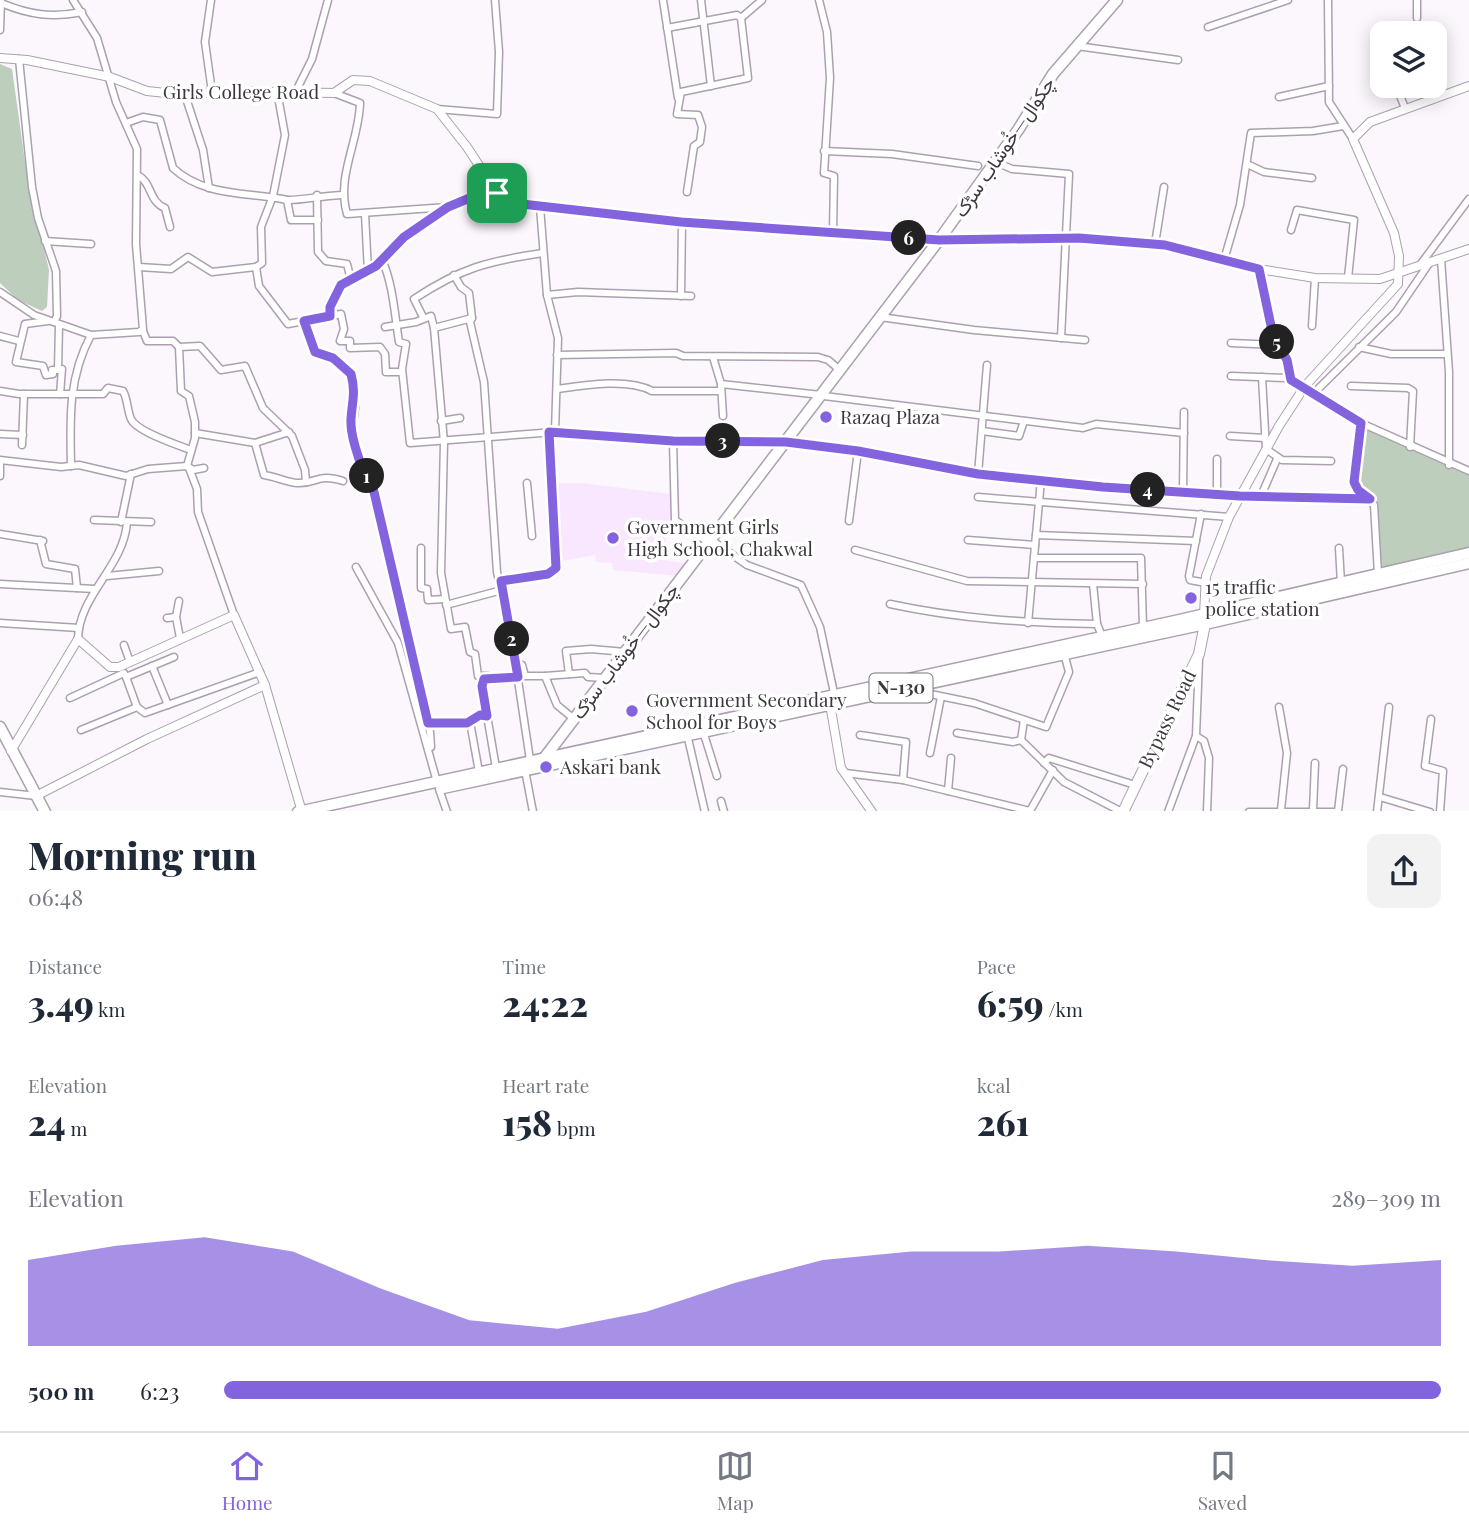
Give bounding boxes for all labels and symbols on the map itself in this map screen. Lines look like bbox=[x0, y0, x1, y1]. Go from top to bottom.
street label: چکوال—خُوشاب سڑک bbox=[947, 71, 1061, 223]
street label: Girls College Road bbox=[163, 78, 319, 104]
pin bbox=[467, 163, 527, 223]
pin: 6 bbox=[892, 220, 926, 256]
pin: 5 bbox=[1260, 324, 1294, 360]
place label: Razaq Plaza bbox=[840, 403, 941, 429]
marker: Razaq Plaza bbox=[818, 409, 834, 425]
pin: 3 bbox=[706, 424, 740, 458]
pin: 1 bbox=[350, 458, 384, 494]
pin: 4 bbox=[1130, 472, 1166, 508]
place label: Government Girls High School, Chakwal bbox=[627, 513, 813, 561]
marker: Government Girls High School, Chakwal bbox=[605, 530, 621, 546]
place label: 15 traffic police station bbox=[1205, 573, 1320, 621]
street label: چکوال—خُوشاب سڑک bbox=[565, 577, 685, 725]
marker: 15 traffic police station bbox=[1183, 590, 1199, 606]
pin: 2 bbox=[494, 622, 530, 656]
street label: Bypass Road bbox=[1131, 665, 1201, 772]
road number: N-130 bbox=[870, 674, 932, 702]
place label: Government Secondary School for Boys bbox=[646, 686, 847, 734]
marker: Government Secondary School for Boys bbox=[624, 703, 640, 719]
place label: Askari bank bbox=[559, 753, 661, 779]
marker: Askari bank bbox=[538, 759, 554, 775]

